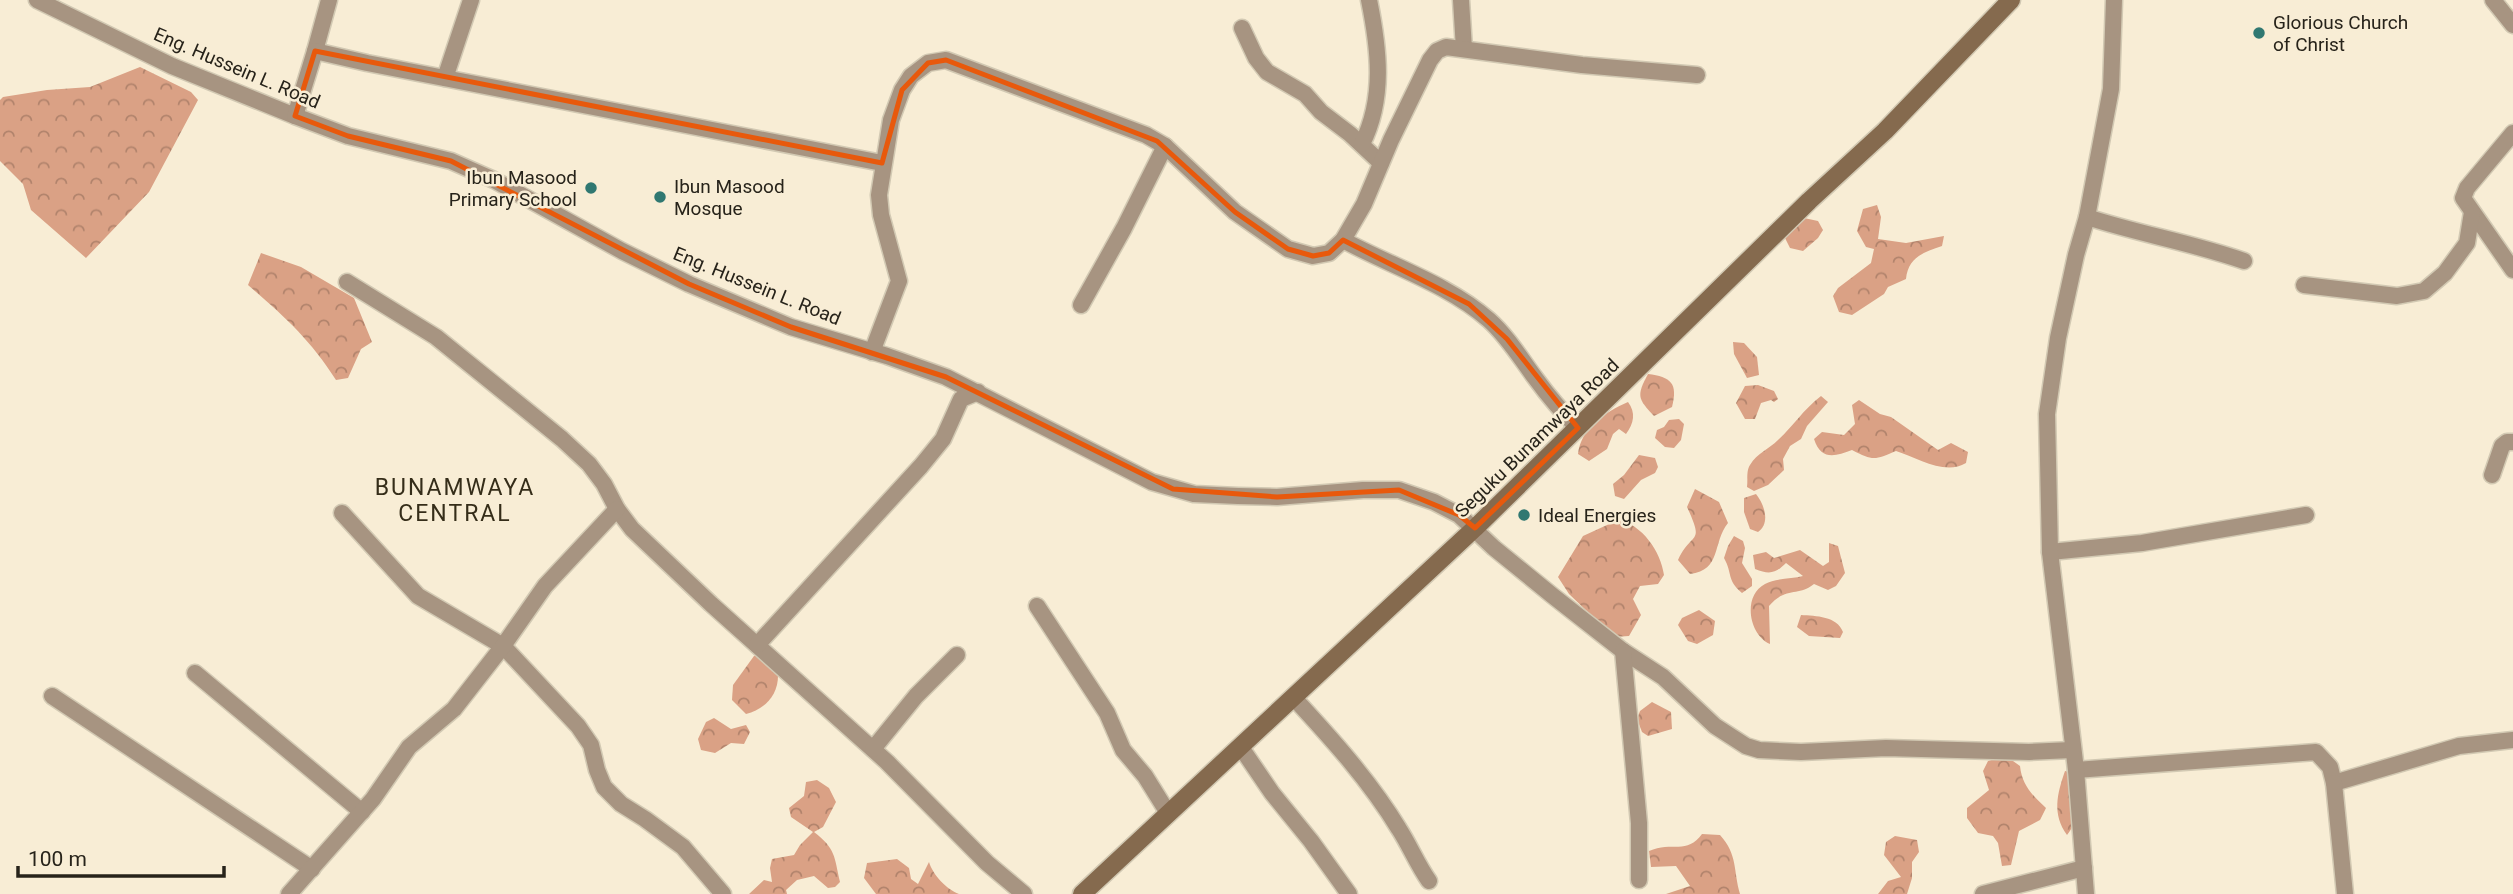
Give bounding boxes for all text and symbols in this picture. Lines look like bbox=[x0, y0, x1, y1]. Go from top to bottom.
place label: Glorious Church of Christ bbox=[2273, 11, 2408, 56]
street label: Eng. Hussein L. Road bbox=[150, 22, 324, 114]
marker: Glorious Church of Christ bbox=[2251, 25, 2267, 41]
place label: Ibun Masood Primary School bbox=[449, 166, 577, 211]
place label: Ibun Masood Mosque bbox=[674, 175, 785, 220]
marker: Ibun Masood Primary School bbox=[583, 180, 599, 196]
marker: Ibun Masood Mosque bbox=[652, 189, 668, 205]
street label: Eng. Hussein L. Road bbox=[670, 242, 844, 330]
street label: Seguku Bunamwaya Road bbox=[1450, 354, 1624, 522]
district label: BUNAMWAYA CENTRAL bbox=[375, 474, 535, 527]
place label: Ideal Energies bbox=[1538, 504, 1656, 527]
marker: Ideal Energies bbox=[1516, 507, 1532, 523]
scale bar bbox=[18, 834, 224, 878]
text: 100 m bbox=[28, 847, 87, 871]

